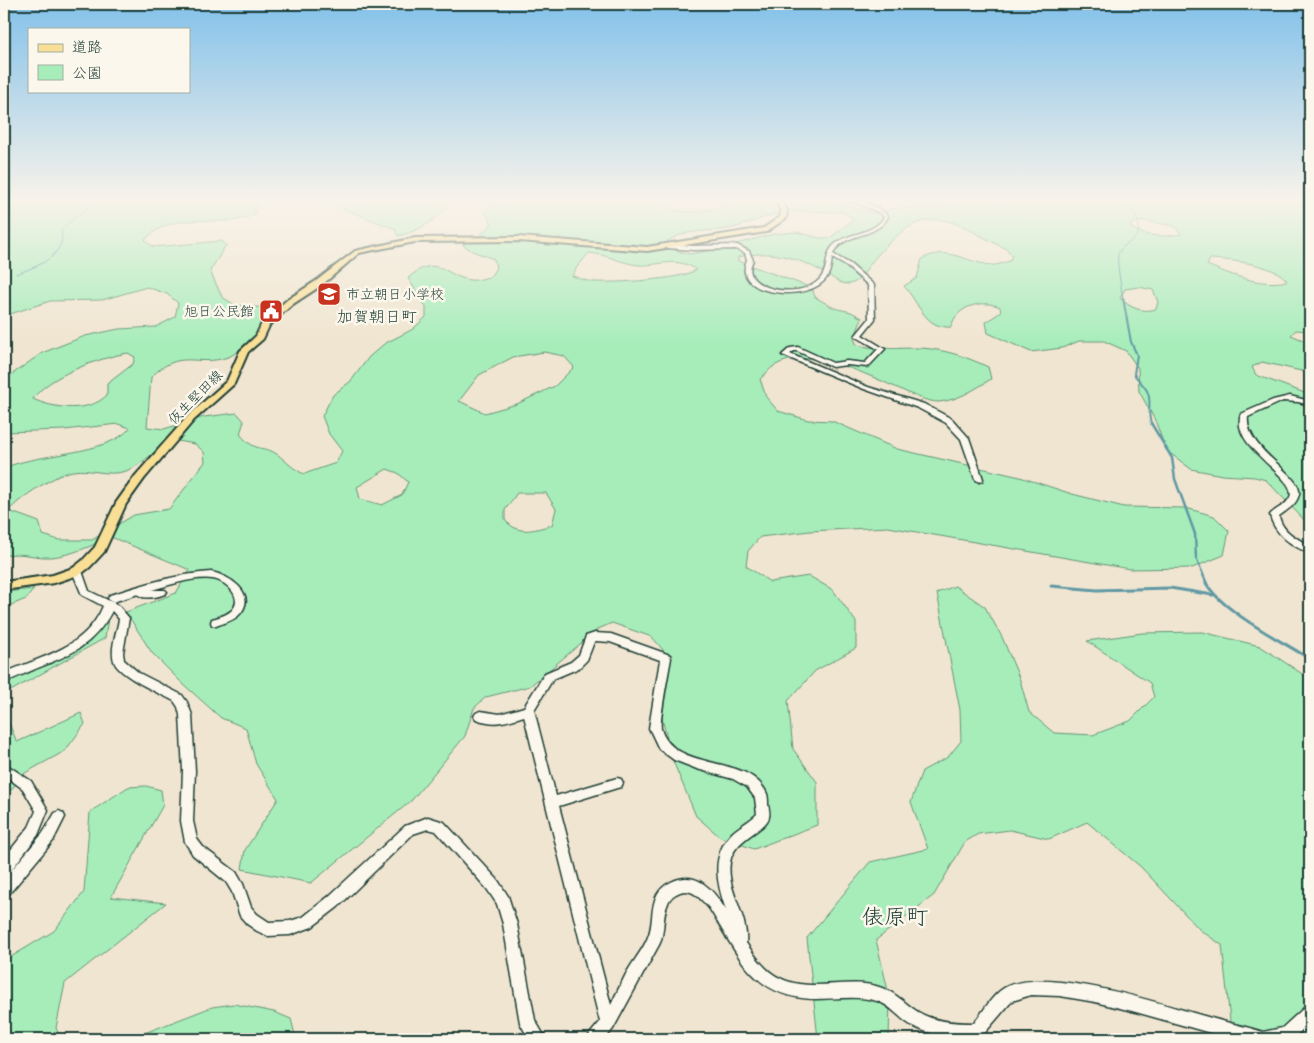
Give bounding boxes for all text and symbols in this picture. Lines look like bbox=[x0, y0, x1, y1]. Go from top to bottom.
legend bbox=[28, 28, 190, 92]
text: 道路 bbox=[72, 38, 102, 60]
text: 公園 bbox=[72, 64, 102, 86]
school or university icon: 市立朝日小学校 bbox=[316, 281, 342, 307]
place label: 市立朝日小学校 bbox=[346, 286, 444, 306]
public building icon: 旭日公民館 bbox=[258, 298, 284, 324]
place label: 旭日公民館 bbox=[184, 303, 254, 323]
district label: 加賀朝日町 bbox=[337, 307, 417, 330]
street label: 仮生堅田線 bbox=[165, 367, 228, 430]
district label: 俵原町 bbox=[862, 904, 928, 935]

